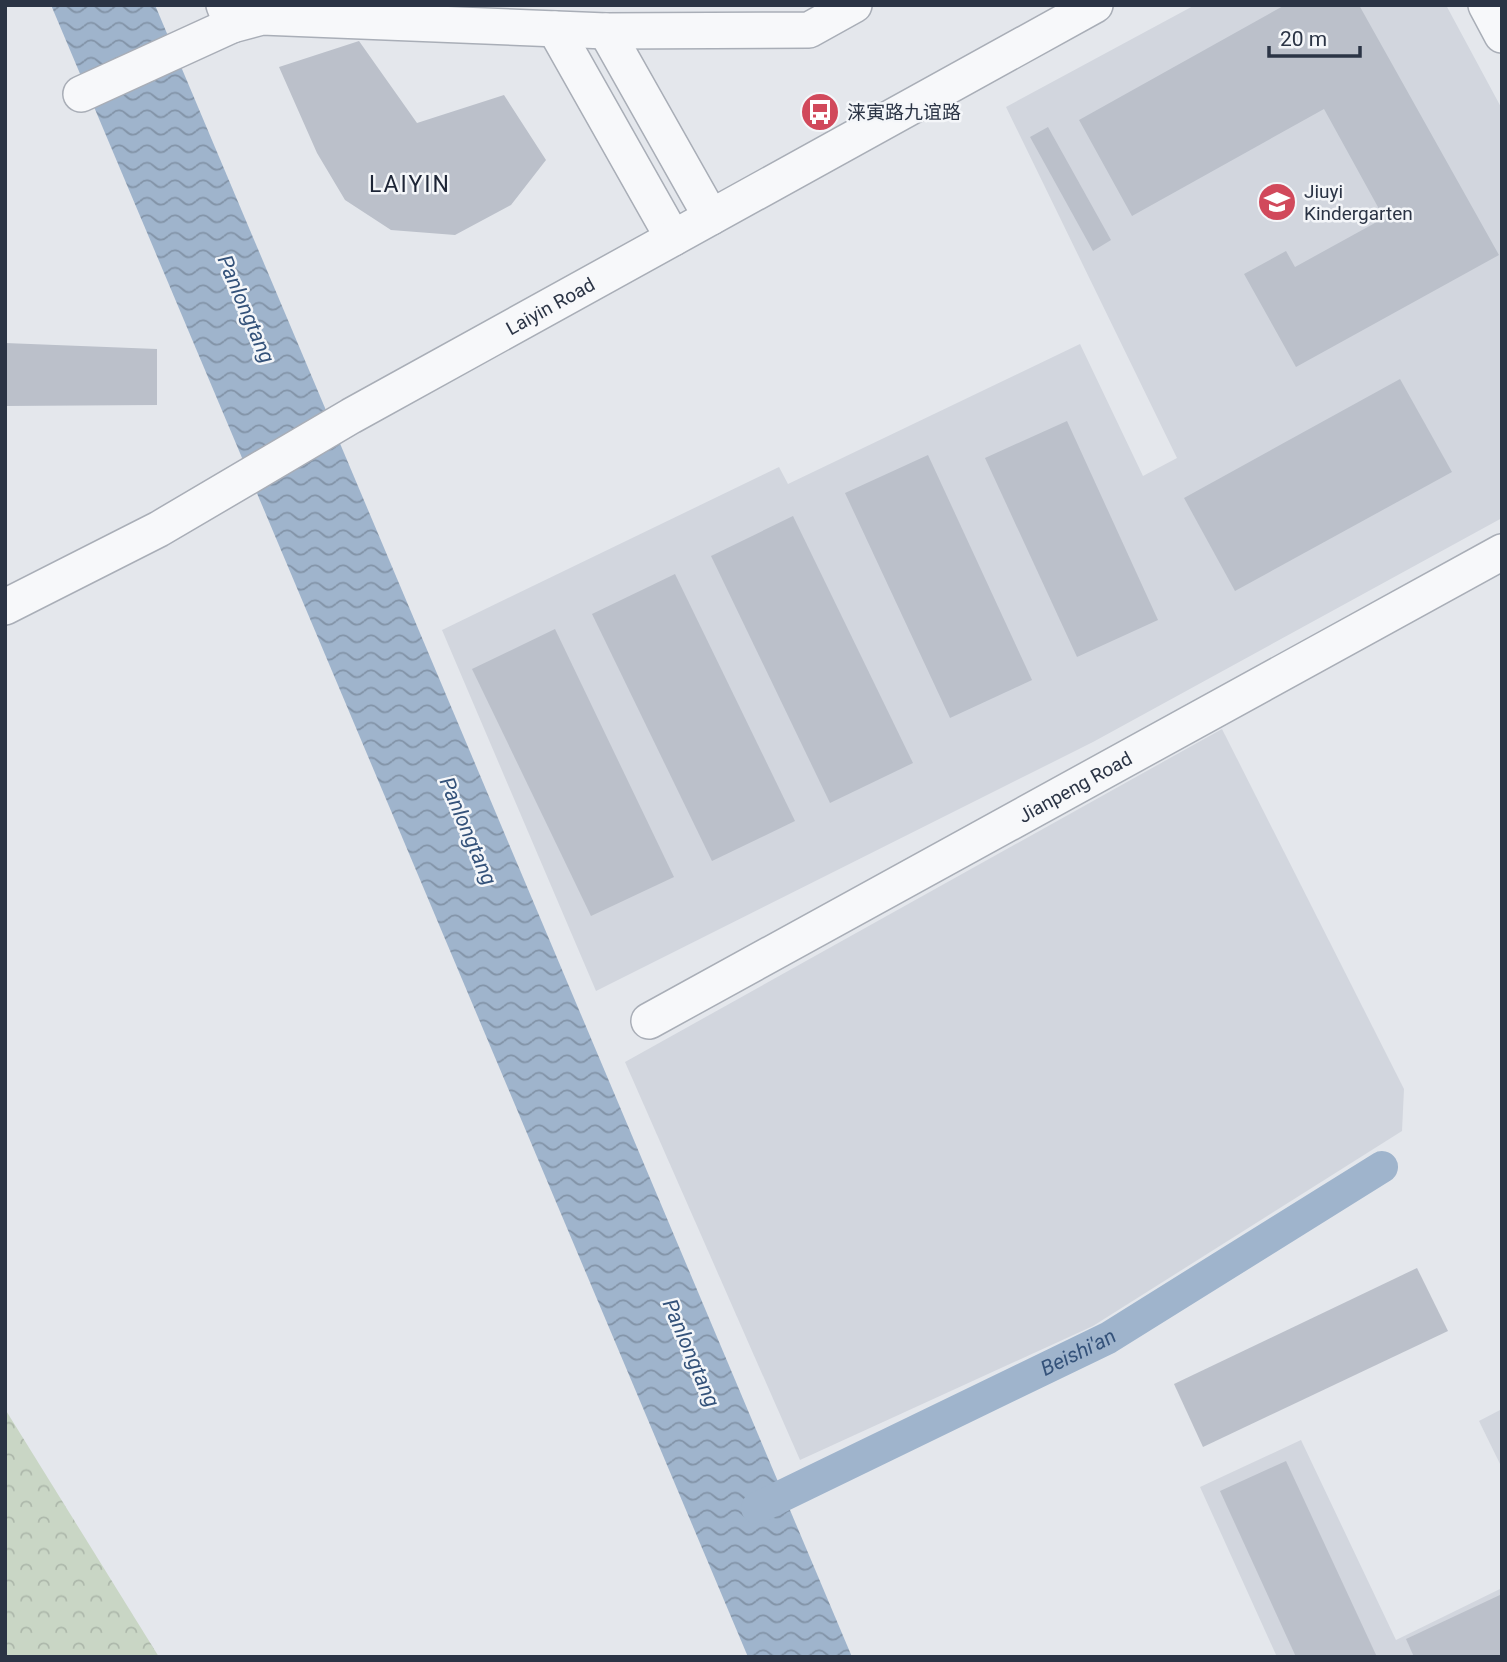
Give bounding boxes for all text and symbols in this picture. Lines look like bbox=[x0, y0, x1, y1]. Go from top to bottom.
scale bar bbox=[1269, 14, 1360, 58]
text: 20 m bbox=[1280, 27, 1327, 51]
bus stop icon: 涞寅路九谊路 bbox=[799, 91, 841, 133]
place label: 涞寅路九谊路 bbox=[847, 101, 961, 124]
district label: LAIYIN bbox=[369, 171, 451, 198]
place label: Jiuyi Kindergarten bbox=[1304, 180, 1413, 225]
school or university icon: Jiuyi Kindergarten bbox=[1256, 181, 1298, 223]
water label: Panlongtang bbox=[213, 251, 279, 367]
street label: Laiyin Road bbox=[502, 273, 599, 340]
street label: Jianpeng Road bbox=[1014, 747, 1136, 828]
water label: Panlongtang bbox=[435, 773, 501, 889]
water label: Panlongtang bbox=[658, 1295, 724, 1411]
water label: Beishi'an bbox=[1037, 1324, 1121, 1381]

